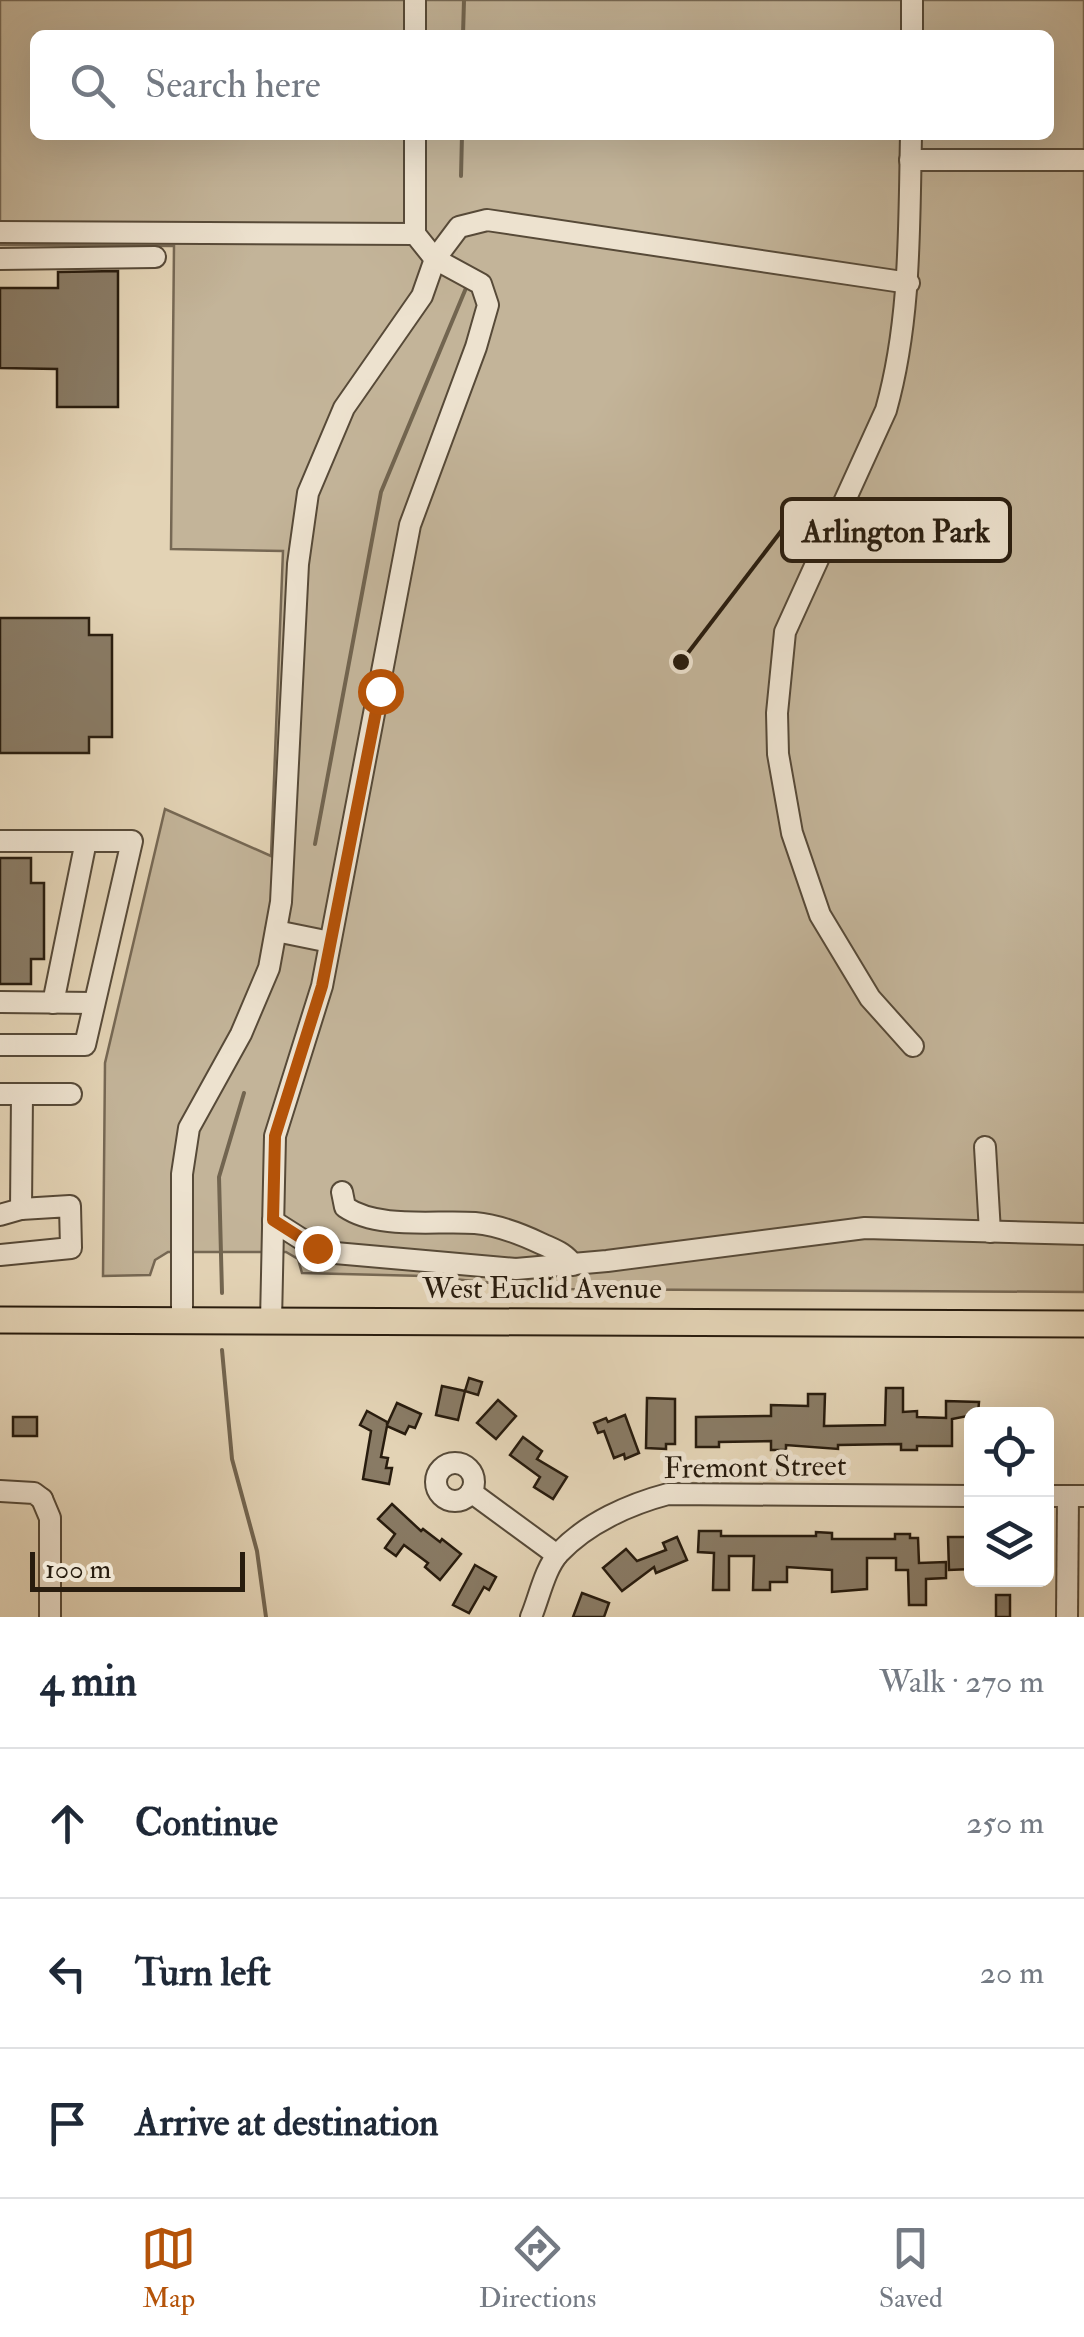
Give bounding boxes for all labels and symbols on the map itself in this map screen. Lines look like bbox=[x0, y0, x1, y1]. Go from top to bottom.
callout: Arlington Park bbox=[782, 499, 1010, 561]
text: Arlington Park bbox=[800, 512, 991, 552]
route start bbox=[358, 669, 404, 715]
route end bbox=[295, 1226, 341, 1272]
street label: West Euclid Avenue bbox=[421, 1270, 662, 1307]
street label: Fremont Street bbox=[663, 1447, 847, 1487]
scale bar bbox=[30, 1547, 245, 1592]

